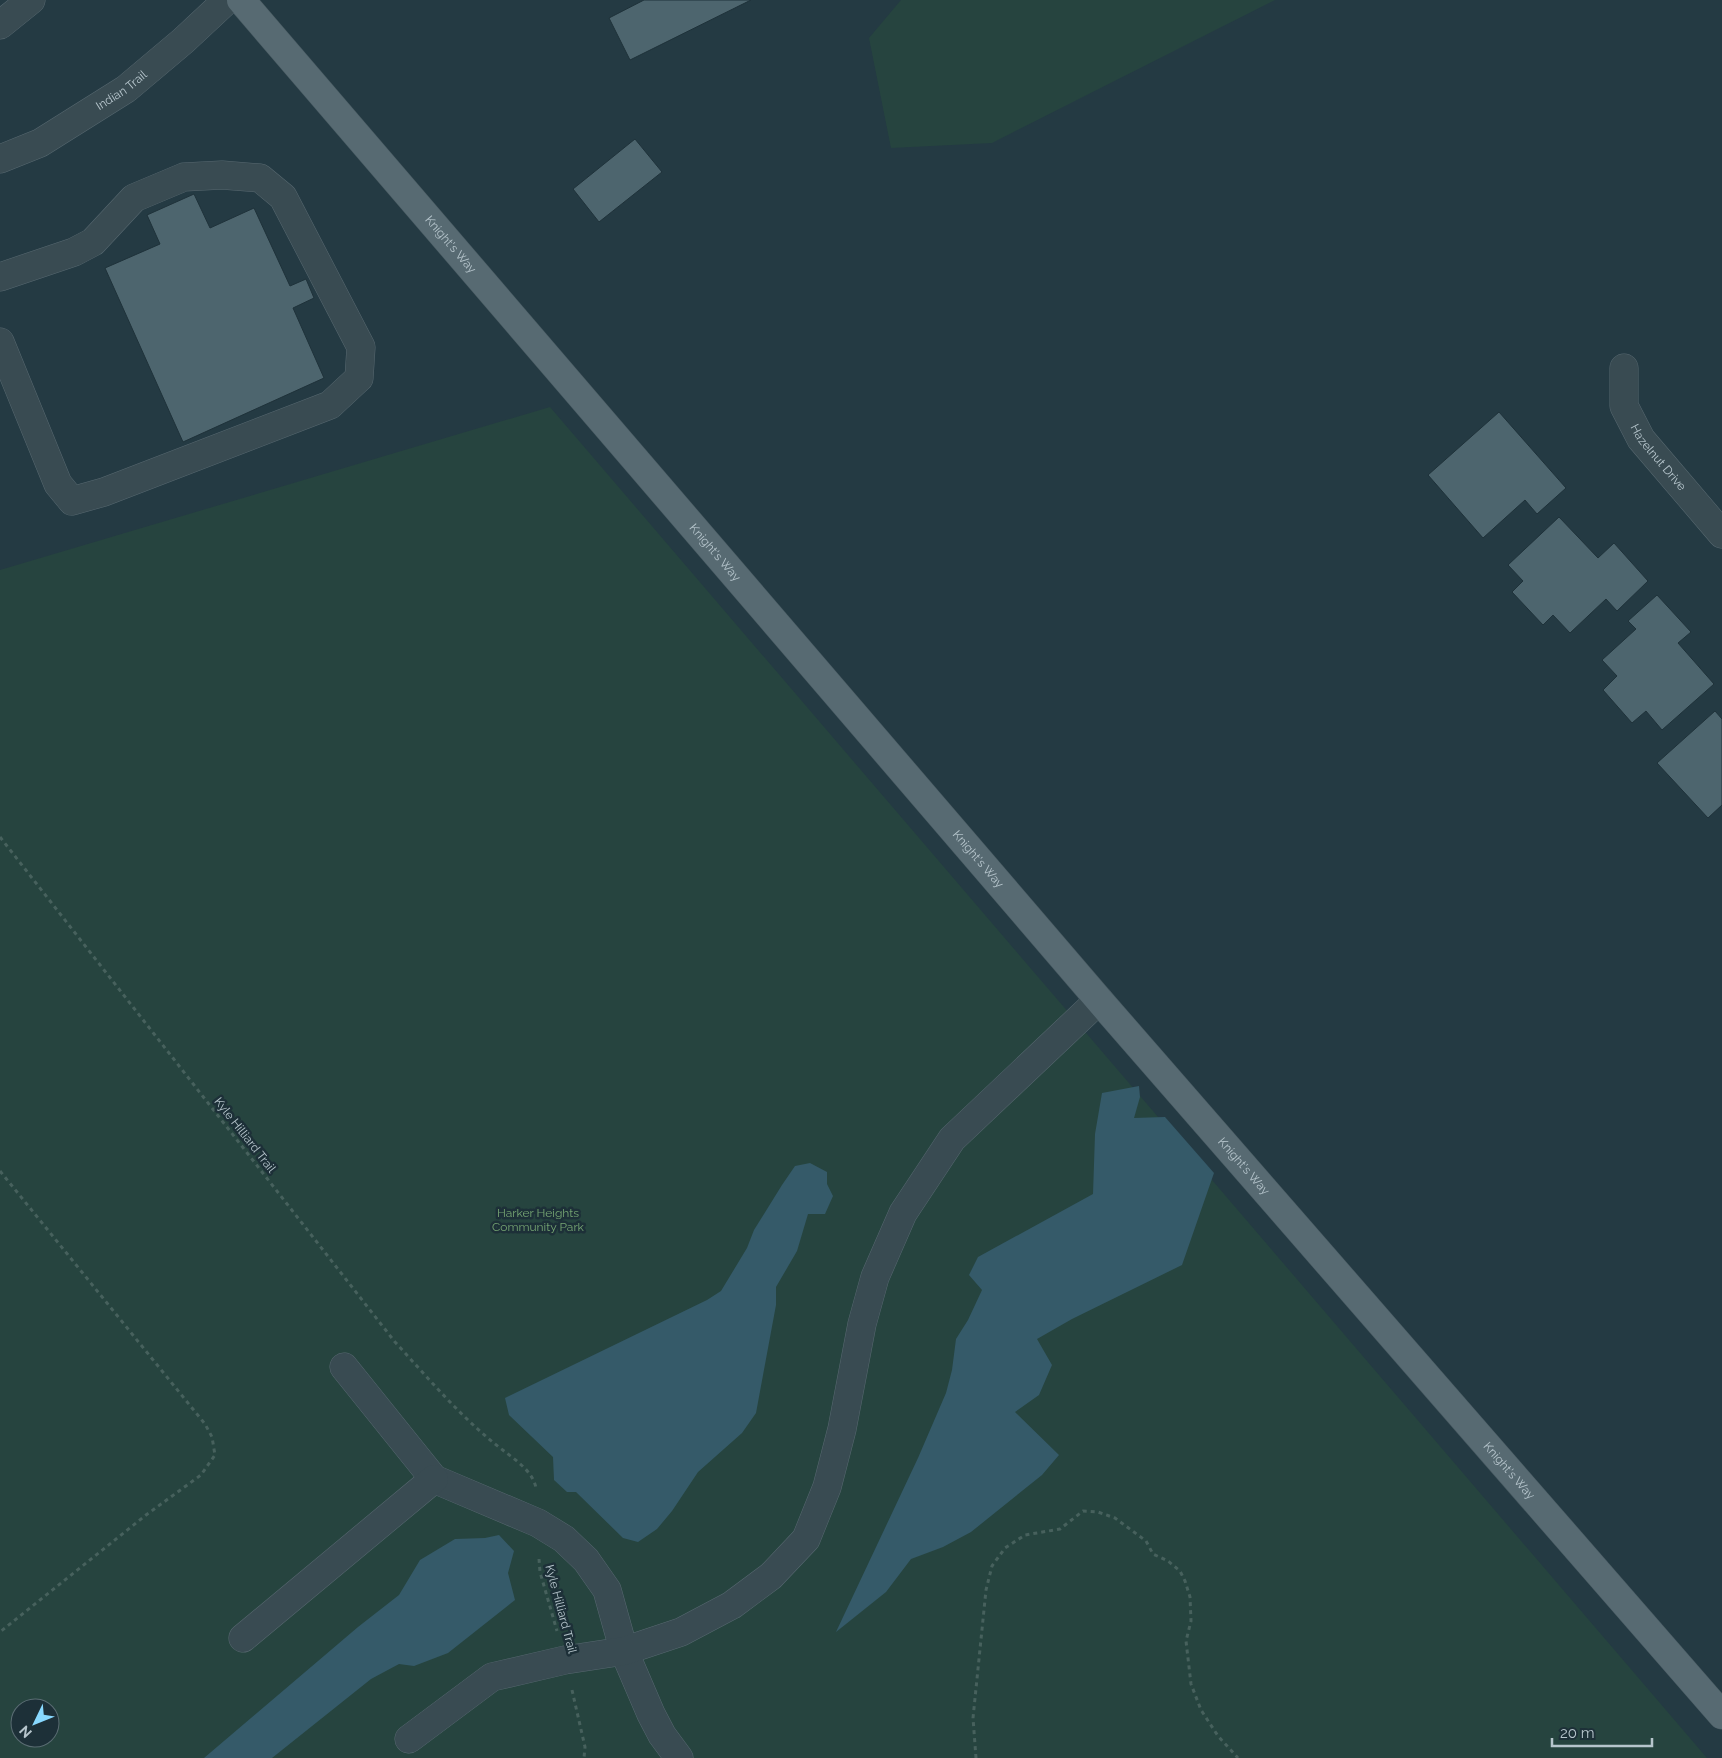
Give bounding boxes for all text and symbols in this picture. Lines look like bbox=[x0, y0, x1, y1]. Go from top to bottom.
street label: Indian Trail bbox=[93, 67, 150, 113]
street label: Knight's Way bbox=[422, 213, 480, 276]
street label: Hazelnut Drive bbox=[1628, 422, 1689, 493]
street label: Knight's Way bbox=[687, 521, 744, 584]
street label: Knight's Way bbox=[950, 828, 1007, 891]
street label: Kyle Hilliard Trail bbox=[211, 1095, 279, 1176]
street label: Knight's Way bbox=[1215, 1135, 1273, 1198]
park label: Harker Heights Community Park bbox=[492, 1206, 585, 1234]
street label: Knight's Way bbox=[1480, 1439, 1538, 1503]
street label: Kyle Hilliard Trail bbox=[542, 1563, 580, 1656]
north arrow bbox=[10, 1698, 60, 1748]
scale bar bbox=[1552, 1716, 1652, 1748]
text: N bbox=[16, 1723, 35, 1741]
text: 20 m bbox=[1560, 1724, 1595, 1742]

